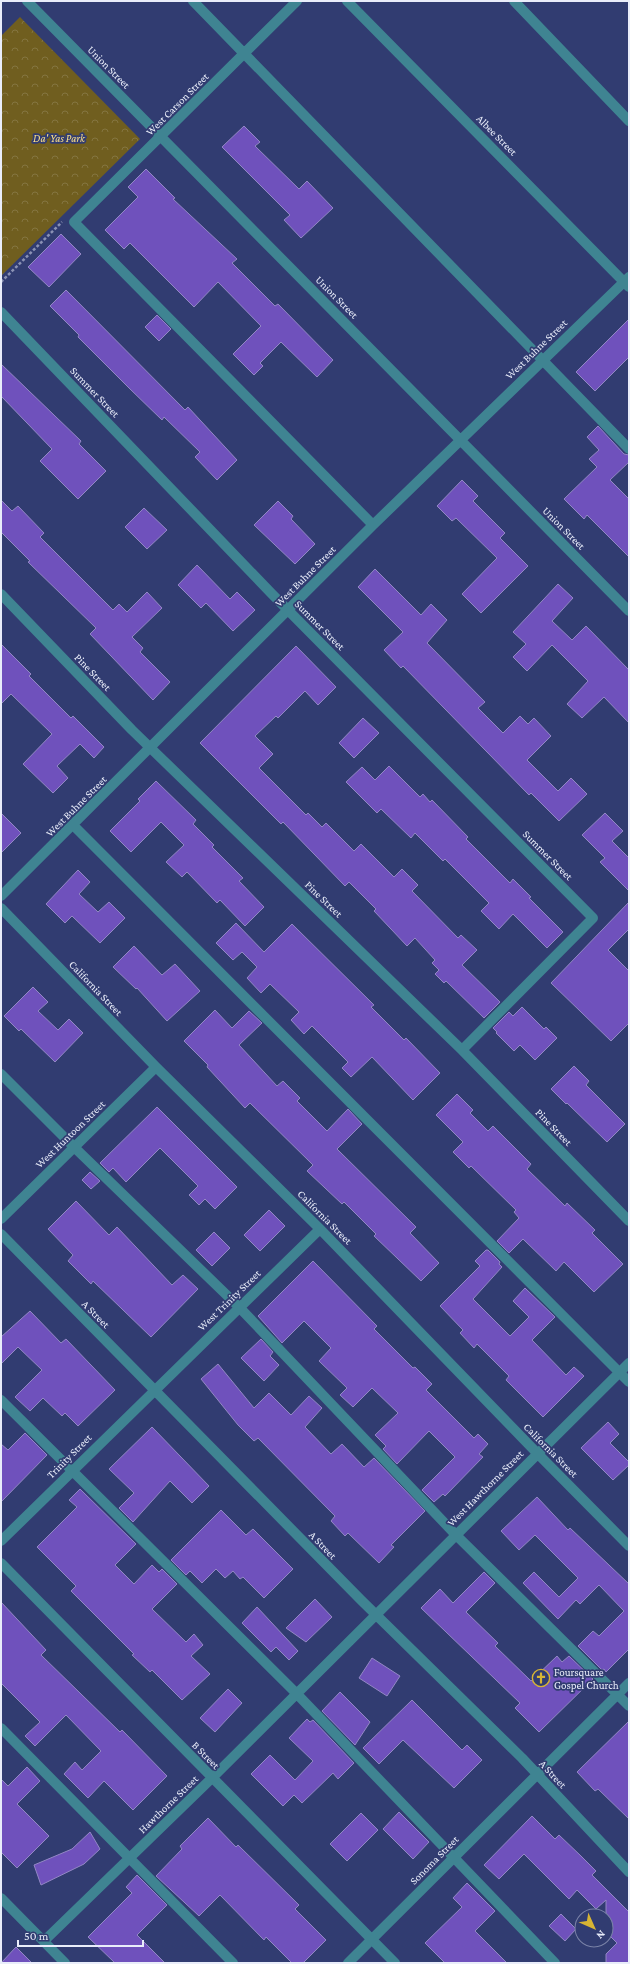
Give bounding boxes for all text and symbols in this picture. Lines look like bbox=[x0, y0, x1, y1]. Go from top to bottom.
street label: Union Street bbox=[85, 43, 133, 91]
street label: West Carson Street bbox=[143, 70, 211, 138]
street label: Albee Street bbox=[474, 112, 520, 158]
park label: Da' Yas Park bbox=[33, 132, 86, 144]
street label: Union Street bbox=[313, 273, 361, 321]
street label: West Buhne Street bbox=[503, 316, 569, 381]
street label: Summer Street bbox=[68, 364, 122, 420]
street label: Union Street bbox=[540, 504, 588, 552]
street label: West Buhne Street bbox=[272, 543, 338, 609]
street label: Summer Street bbox=[293, 598, 348, 653]
street label: Pine Street bbox=[72, 651, 114, 693]
street label: West Buhne Street bbox=[43, 773, 109, 839]
street label: Summer Street bbox=[521, 828, 576, 883]
street label: Pine Street bbox=[303, 878, 345, 920]
street label: California Street bbox=[67, 958, 125, 1018]
street label: West Huntoon Street bbox=[33, 1098, 107, 1170]
street label: Pine Street bbox=[533, 1106, 575, 1148]
street label: California Street bbox=[295, 1187, 355, 1247]
street label: West Trinity Street bbox=[195, 1267, 264, 1334]
street label: A Street bbox=[80, 1298, 113, 1331]
street label: California Street bbox=[521, 1420, 581, 1480]
street label: Trinity Street bbox=[44, 1431, 95, 1481]
street label: West Hawthorne Street bbox=[445, 1447, 526, 1528]
street label: A Street bbox=[307, 1529, 339, 1562]
place label: Foursquare Gospel Church bbox=[554, 1666, 619, 1692]
church icon: Foursquare Gospel Church bbox=[531, 1668, 551, 1688]
street label: B Street bbox=[190, 1739, 222, 1771]
street label: A Street bbox=[537, 1757, 569, 1791]
street label: Hawthorne Street bbox=[136, 1772, 200, 1835]
street label: Sonoma Street bbox=[407, 1833, 461, 1887]
north arrow bbox=[574, 1908, 614, 1948]
scale bar bbox=[18, 1922, 143, 1948]
text: N bbox=[594, 1928, 608, 1942]
text: 50 m bbox=[24, 1929, 49, 1943]

